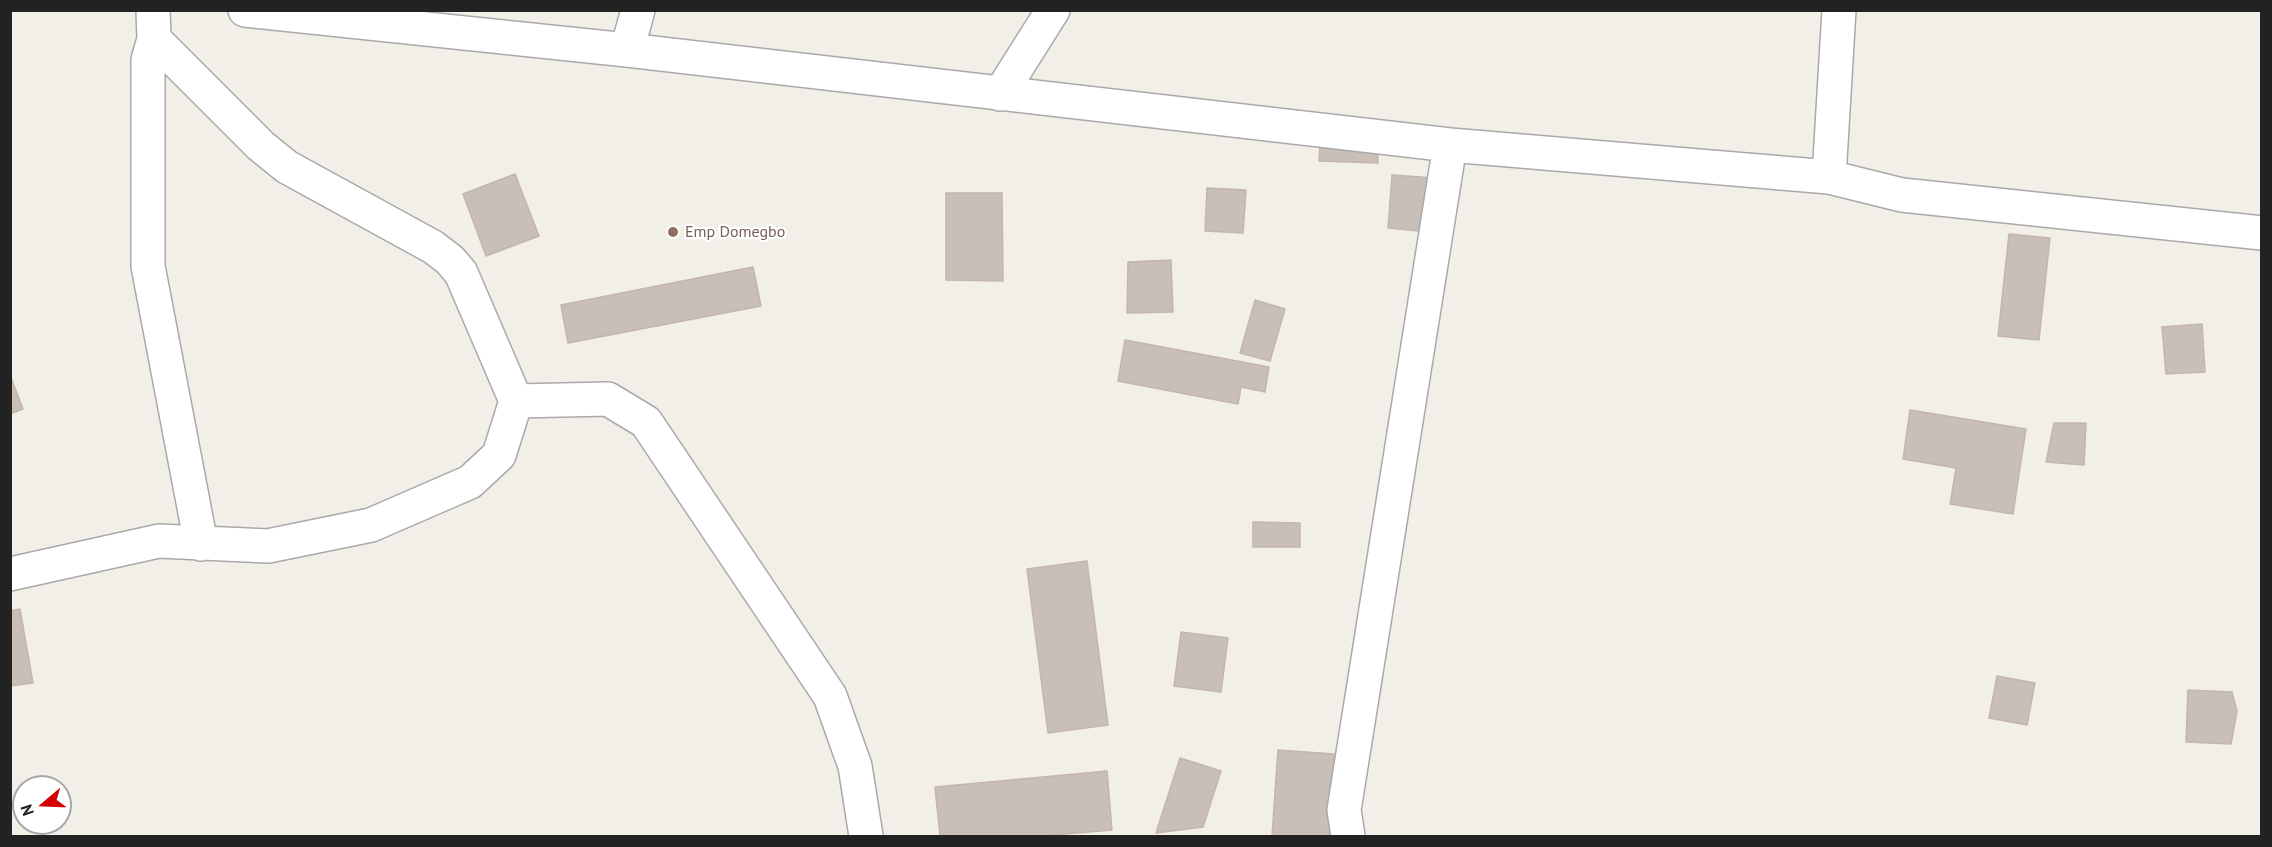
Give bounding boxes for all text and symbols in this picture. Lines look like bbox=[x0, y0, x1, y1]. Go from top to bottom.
place label: Emp Domegbo bbox=[685, 222, 785, 242]
marker: Emp Domegbo bbox=[666, 225, 680, 239]
north arrow bbox=[12, 775, 72, 835]
text: N bbox=[16, 802, 38, 818]

